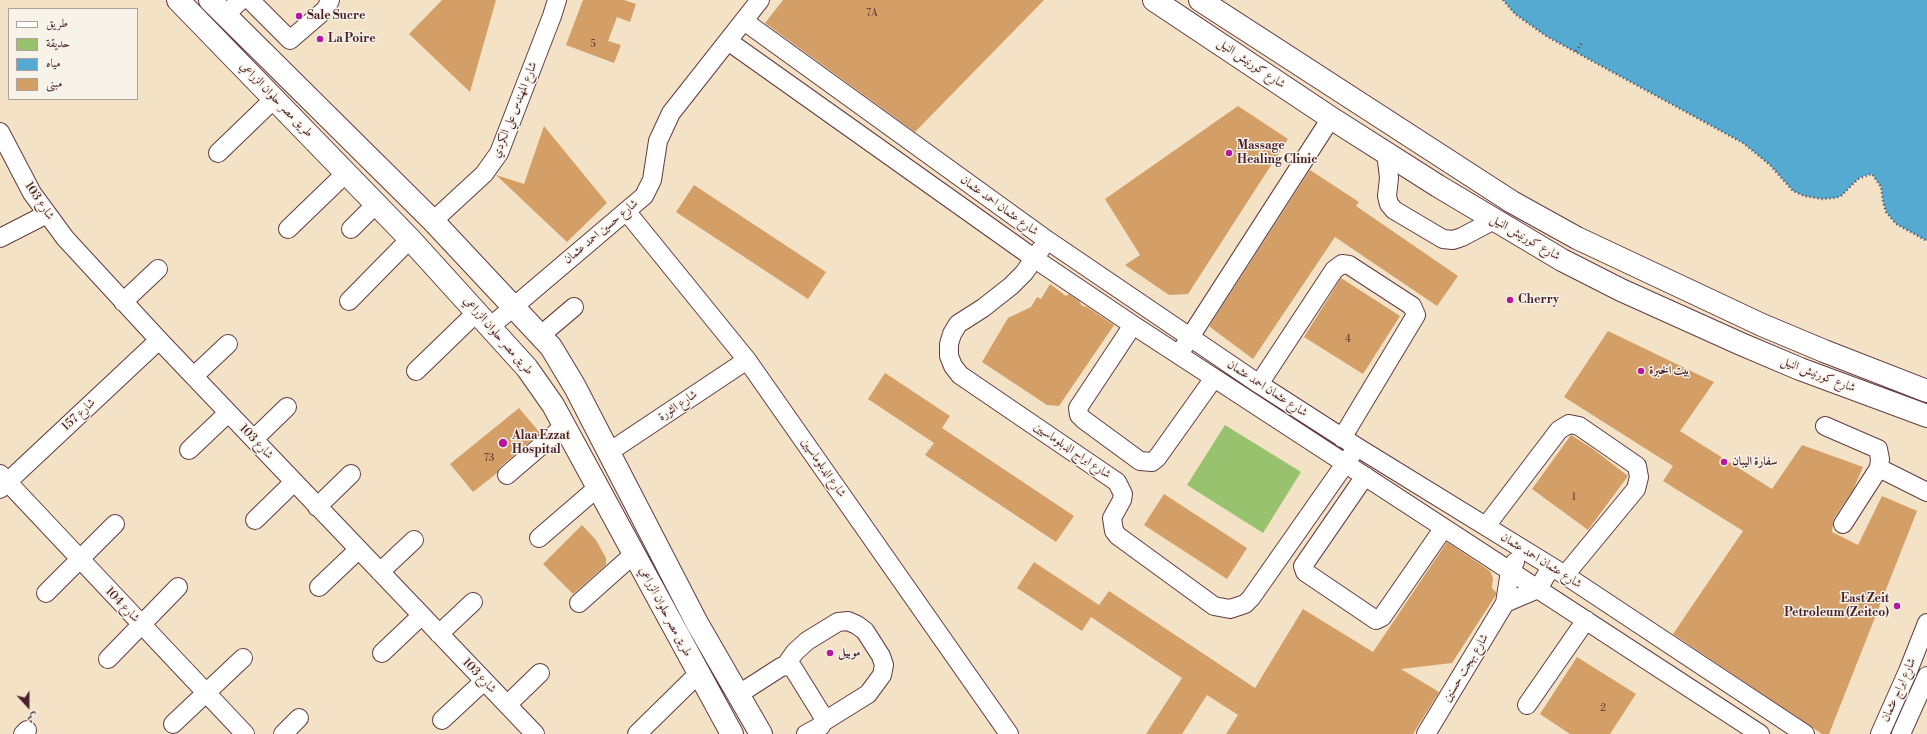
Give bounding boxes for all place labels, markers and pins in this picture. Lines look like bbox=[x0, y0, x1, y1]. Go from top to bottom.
place label: Sale Sucre bbox=[307, 9, 365, 23]
marker: Sale Sucre bbox=[294, 11, 304, 21]
place label: La Poire bbox=[328, 32, 376, 46]
marker: La Poire bbox=[315, 34, 325, 44]
place label: Massage Healing Clinic bbox=[1237, 139, 1317, 167]
marker: Massage Healing Clinic bbox=[1224, 148, 1234, 158]
place label: Cherry bbox=[1518, 293, 1559, 307]
marker: Cherry bbox=[1505, 295, 1515, 305]
place label: بيت الخبرة bbox=[1649, 364, 1690, 378]
marker: بيت الخبرة bbox=[1636, 366, 1646, 376]
place label: Alaa Ezzat Hospital bbox=[512, 429, 570, 457]
marker: Alaa Ezzat Hospital bbox=[497, 437, 509, 449]
place label: سفارة اليبان bbox=[1732, 455, 1777, 469]
marker: سفارة اليبان bbox=[1719, 457, 1729, 467]
place label: East Zeit Petroleum (Zeitco) bbox=[1784, 592, 1889, 620]
marker: East Zeit Petroleum (Zeitco) bbox=[1892, 601, 1902, 611]
place label: موبيل bbox=[838, 646, 861, 660]
marker: موبيل bbox=[825, 648, 835, 658]

